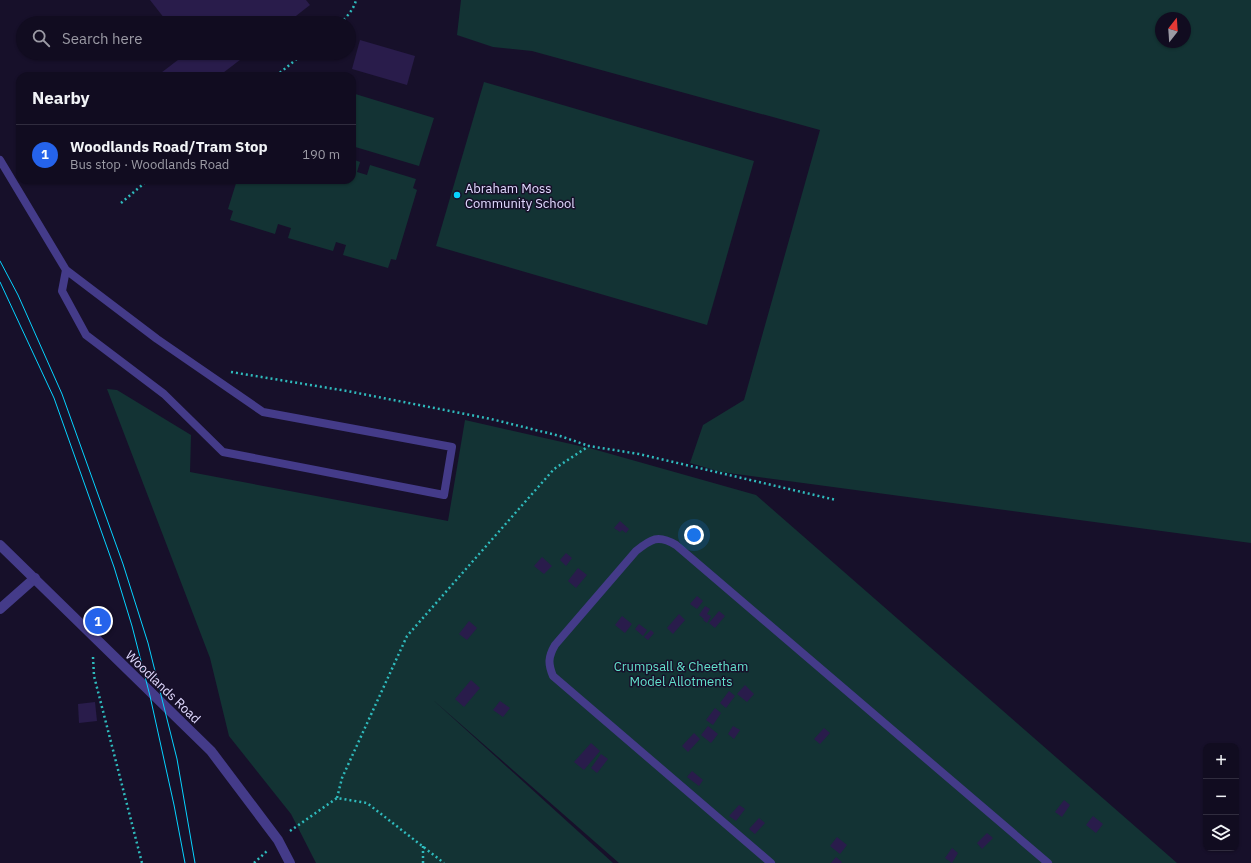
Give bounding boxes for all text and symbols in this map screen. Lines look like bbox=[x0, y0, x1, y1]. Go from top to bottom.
north arrow bbox=[1155, 12, 1191, 48]
search box bbox=[16, 16, 356, 60]
icon: search bbox=[30, 27, 52, 49]
text: Search here bbox=[62, 29, 142, 48]
text: Nearby bbox=[32, 87, 90, 109]
text: Woodlands Road/Tram Stop bbox=[70, 137, 268, 156]
text: 1 bbox=[41, 146, 49, 163]
text: 190 m bbox=[302, 146, 340, 163]
text: Bus stop · Woodlands Road bbox=[70, 156, 229, 173]
place label: Abraham Moss Community School bbox=[465, 180, 575, 212]
marker: Abraham Moss Community School bbox=[452, 190, 462, 200]
your location bbox=[684, 525, 704, 545]
pin: 1 bbox=[85, 606, 111, 636]
street label: Woodlands Road bbox=[122, 647, 204, 727]
park label: Crumpsall & Cheetham Model Allotments bbox=[614, 658, 748, 690]
map controls bbox=[1203, 743, 1239, 851]
button: + bbox=[1203, 743, 1239, 779]
button: − bbox=[1203, 779, 1239, 815]
button: layers bbox=[1203, 815, 1239, 851]

